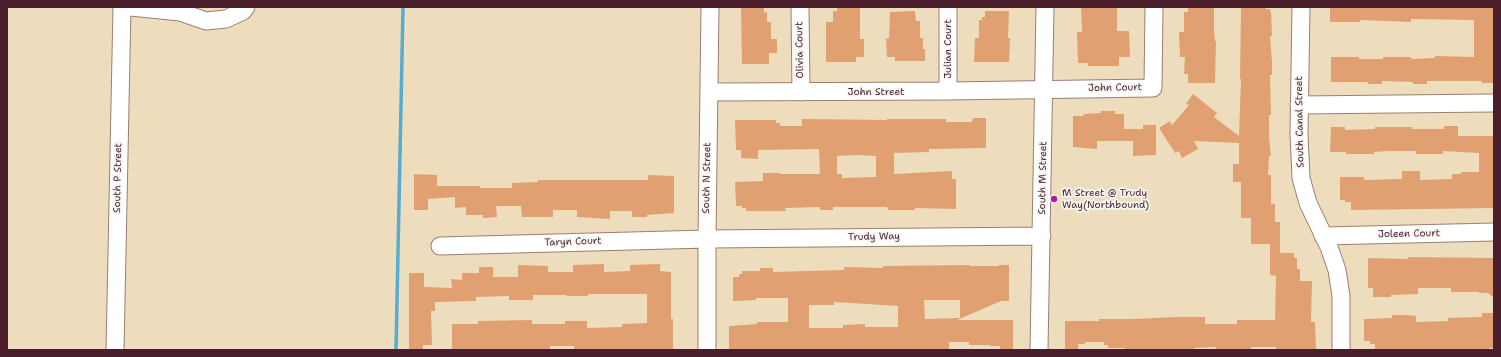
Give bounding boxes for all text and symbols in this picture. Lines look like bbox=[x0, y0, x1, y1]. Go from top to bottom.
street label: Julian Court bbox=[942, 19, 954, 79]
street label: Olivia Court bbox=[794, 21, 806, 79]
street label: South Canal Street bbox=[1293, 76, 1307, 168]
street label: John Court bbox=[1088, 82, 1142, 94]
street label: John Street bbox=[848, 86, 904, 98]
street label: South M Street bbox=[1036, 141, 1050, 215]
street label: South N Street bbox=[700, 142, 714, 214]
street label: South P Street bbox=[111, 143, 125, 213]
place label: M Street @ Trudy Way(Northbound) bbox=[1062, 187, 1149, 210]
marker: M Street @ Trudy Way(Northbound) bbox=[1049, 194, 1059, 204]
street label: Joleen Court bbox=[1378, 227, 1440, 241]
street label: Trudy Way bbox=[848, 231, 900, 243]
street label: Taryn Court bbox=[544, 235, 602, 249]

